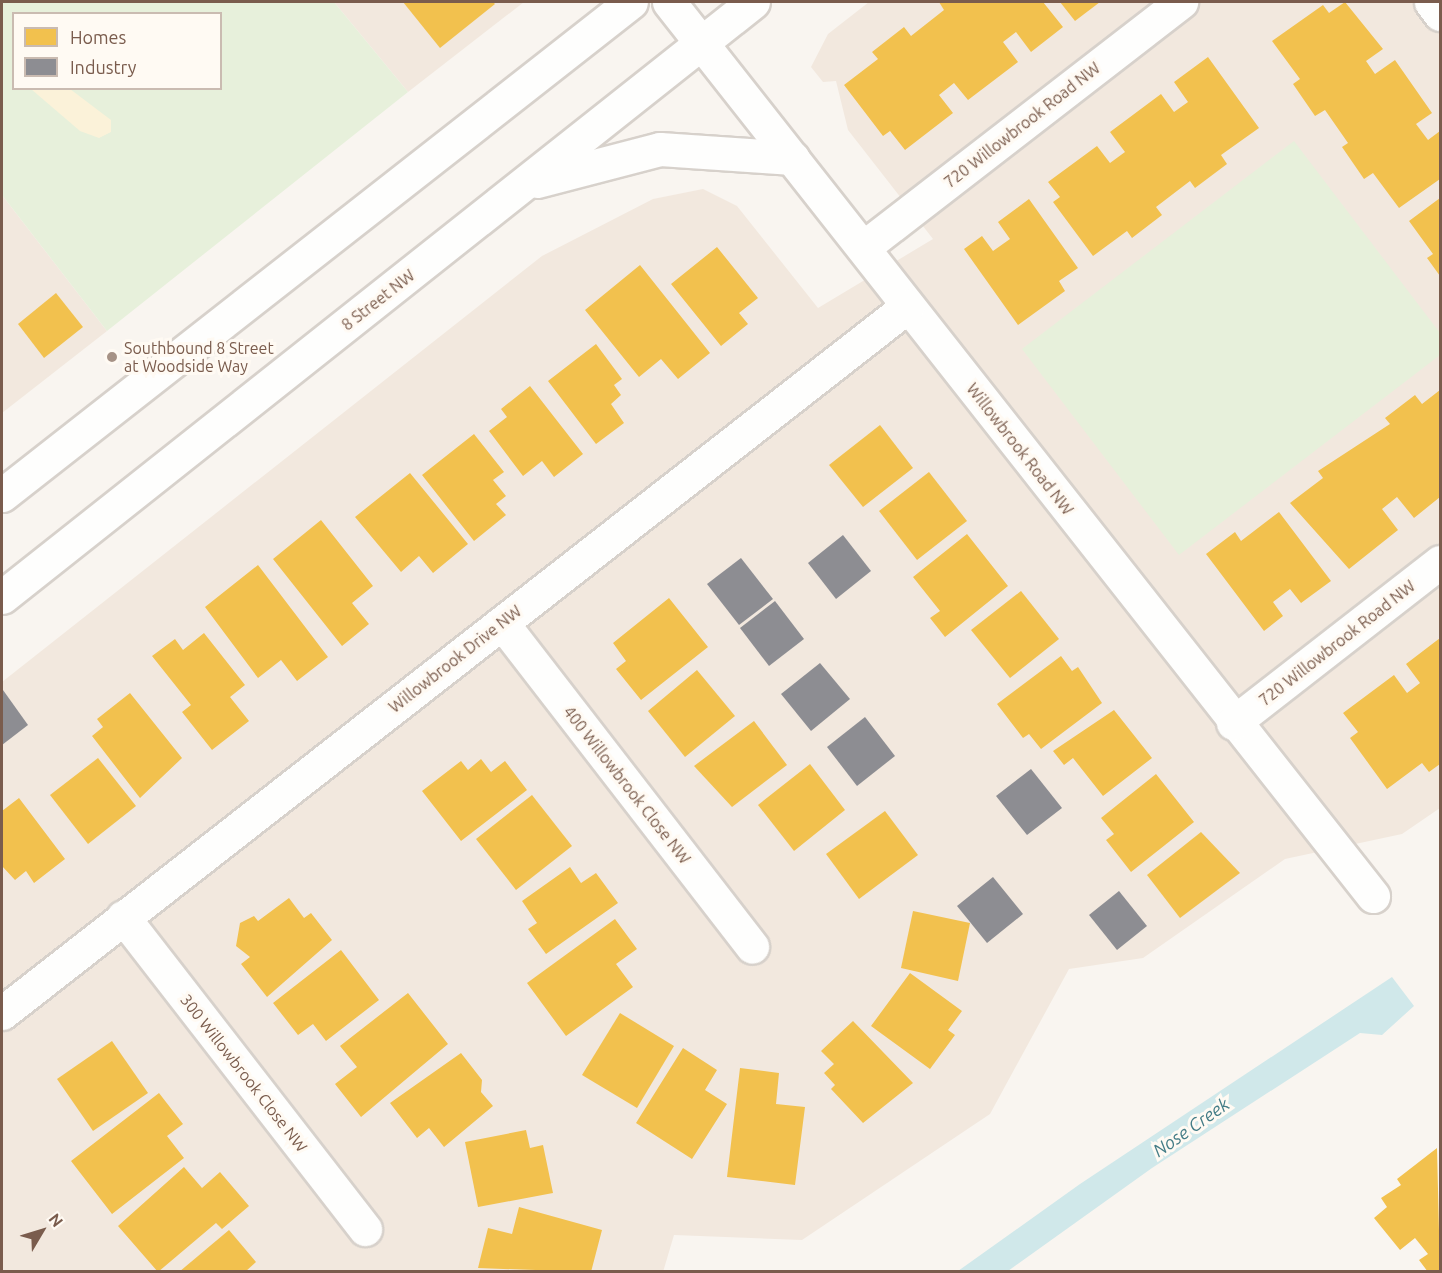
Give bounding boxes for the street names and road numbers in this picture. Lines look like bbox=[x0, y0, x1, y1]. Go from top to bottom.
street label: 720 Willowbrook Road NW bbox=[940, 58, 1104, 192]
street label: 8 Street NW bbox=[338, 266, 418, 334]
street label: Willowbrook Road NW bbox=[963, 379, 1077, 519]
street label: 720 Willowbrook Road NW bbox=[1255, 576, 1419, 710]
street label: Willowbrook Drive NW bbox=[385, 601, 525, 717]
street label: 400 Willowbrook Close NW bbox=[559, 702, 695, 868]
street label: 300 Willowbrook Close NW bbox=[176, 990, 312, 1156]

